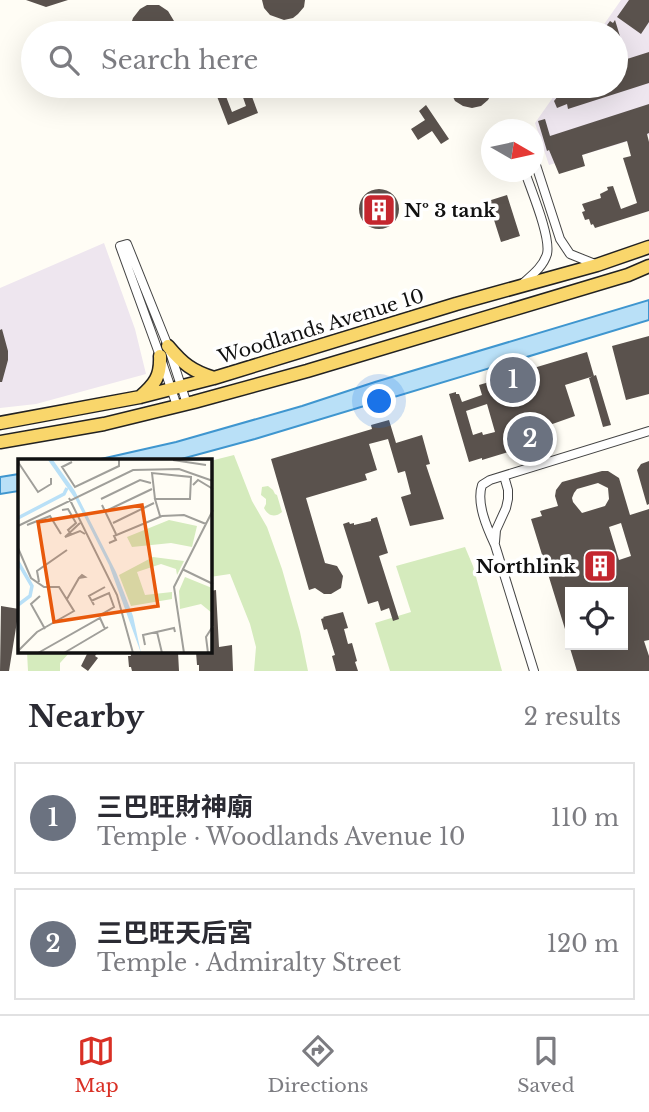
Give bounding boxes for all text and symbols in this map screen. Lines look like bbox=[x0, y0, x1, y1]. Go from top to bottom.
search box bbox=[21, 21, 628, 98]
icon: search bbox=[45, 41, 83, 79]
text: Search here bbox=[101, 44, 258, 76]
north arrow bbox=[481, 119, 544, 182]
building icon: № 3 tank bbox=[360, 191, 398, 229]
place label: № 3 tank bbox=[404, 199, 496, 222]
street label: Woodlands Avenue 10 bbox=[214, 284, 427, 369]
pin: 1 bbox=[490, 354, 536, 406]
your location bbox=[362, 384, 396, 418]
pin: 2 bbox=[507, 413, 553, 465]
inset map bbox=[18, 459, 212, 654]
building icon: Northlink bbox=[581, 547, 619, 585]
place label: Northlink bbox=[476, 555, 576, 578]
map controls bbox=[565, 587, 628, 650]
button: locate bbox=[565, 587, 628, 650]
text: Nearby bbox=[28, 698, 144, 735]
text: 2 results bbox=[524, 703, 621, 731]
text: 三巴旺財神廟 bbox=[97, 791, 253, 823]
text: 1 bbox=[48, 804, 58, 832]
text: 110 m bbox=[551, 804, 619, 832]
text: Temple · Woodlands Avenue 10 bbox=[97, 823, 465, 851]
text: 三巴旺天后宮 bbox=[97, 917, 253, 949]
text: 2 bbox=[46, 930, 60, 958]
text: 120 m bbox=[547, 930, 619, 958]
text: Temple · Admiralty Street bbox=[97, 949, 401, 977]
tab: Map bbox=[74, 1032, 119, 1097]
tab: Directions bbox=[267, 1032, 368, 1097]
tab: Saved bbox=[517, 1032, 575, 1097]

